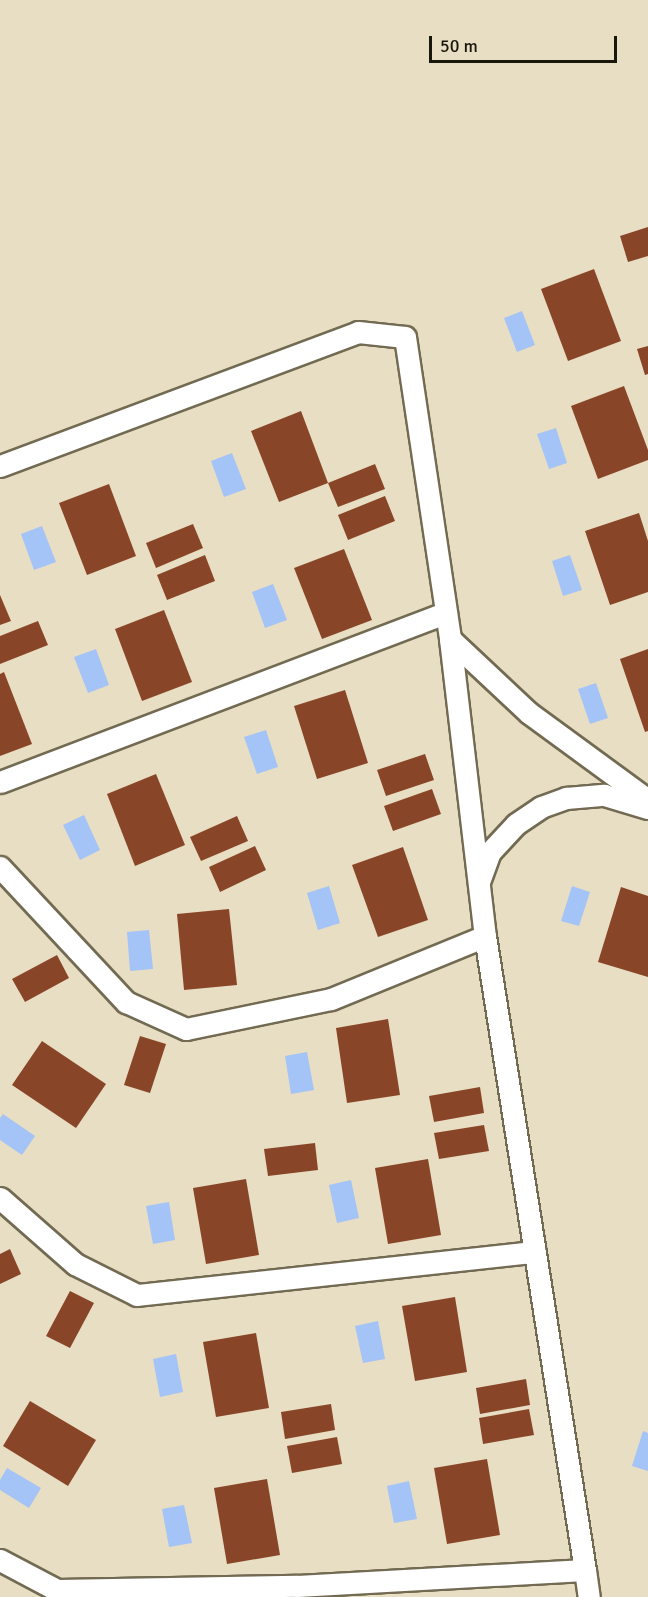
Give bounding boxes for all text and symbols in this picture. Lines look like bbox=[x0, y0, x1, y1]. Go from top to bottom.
scale bar bbox=[432, 24, 620, 62]
text: 50 m bbox=[440, 35, 478, 57]

